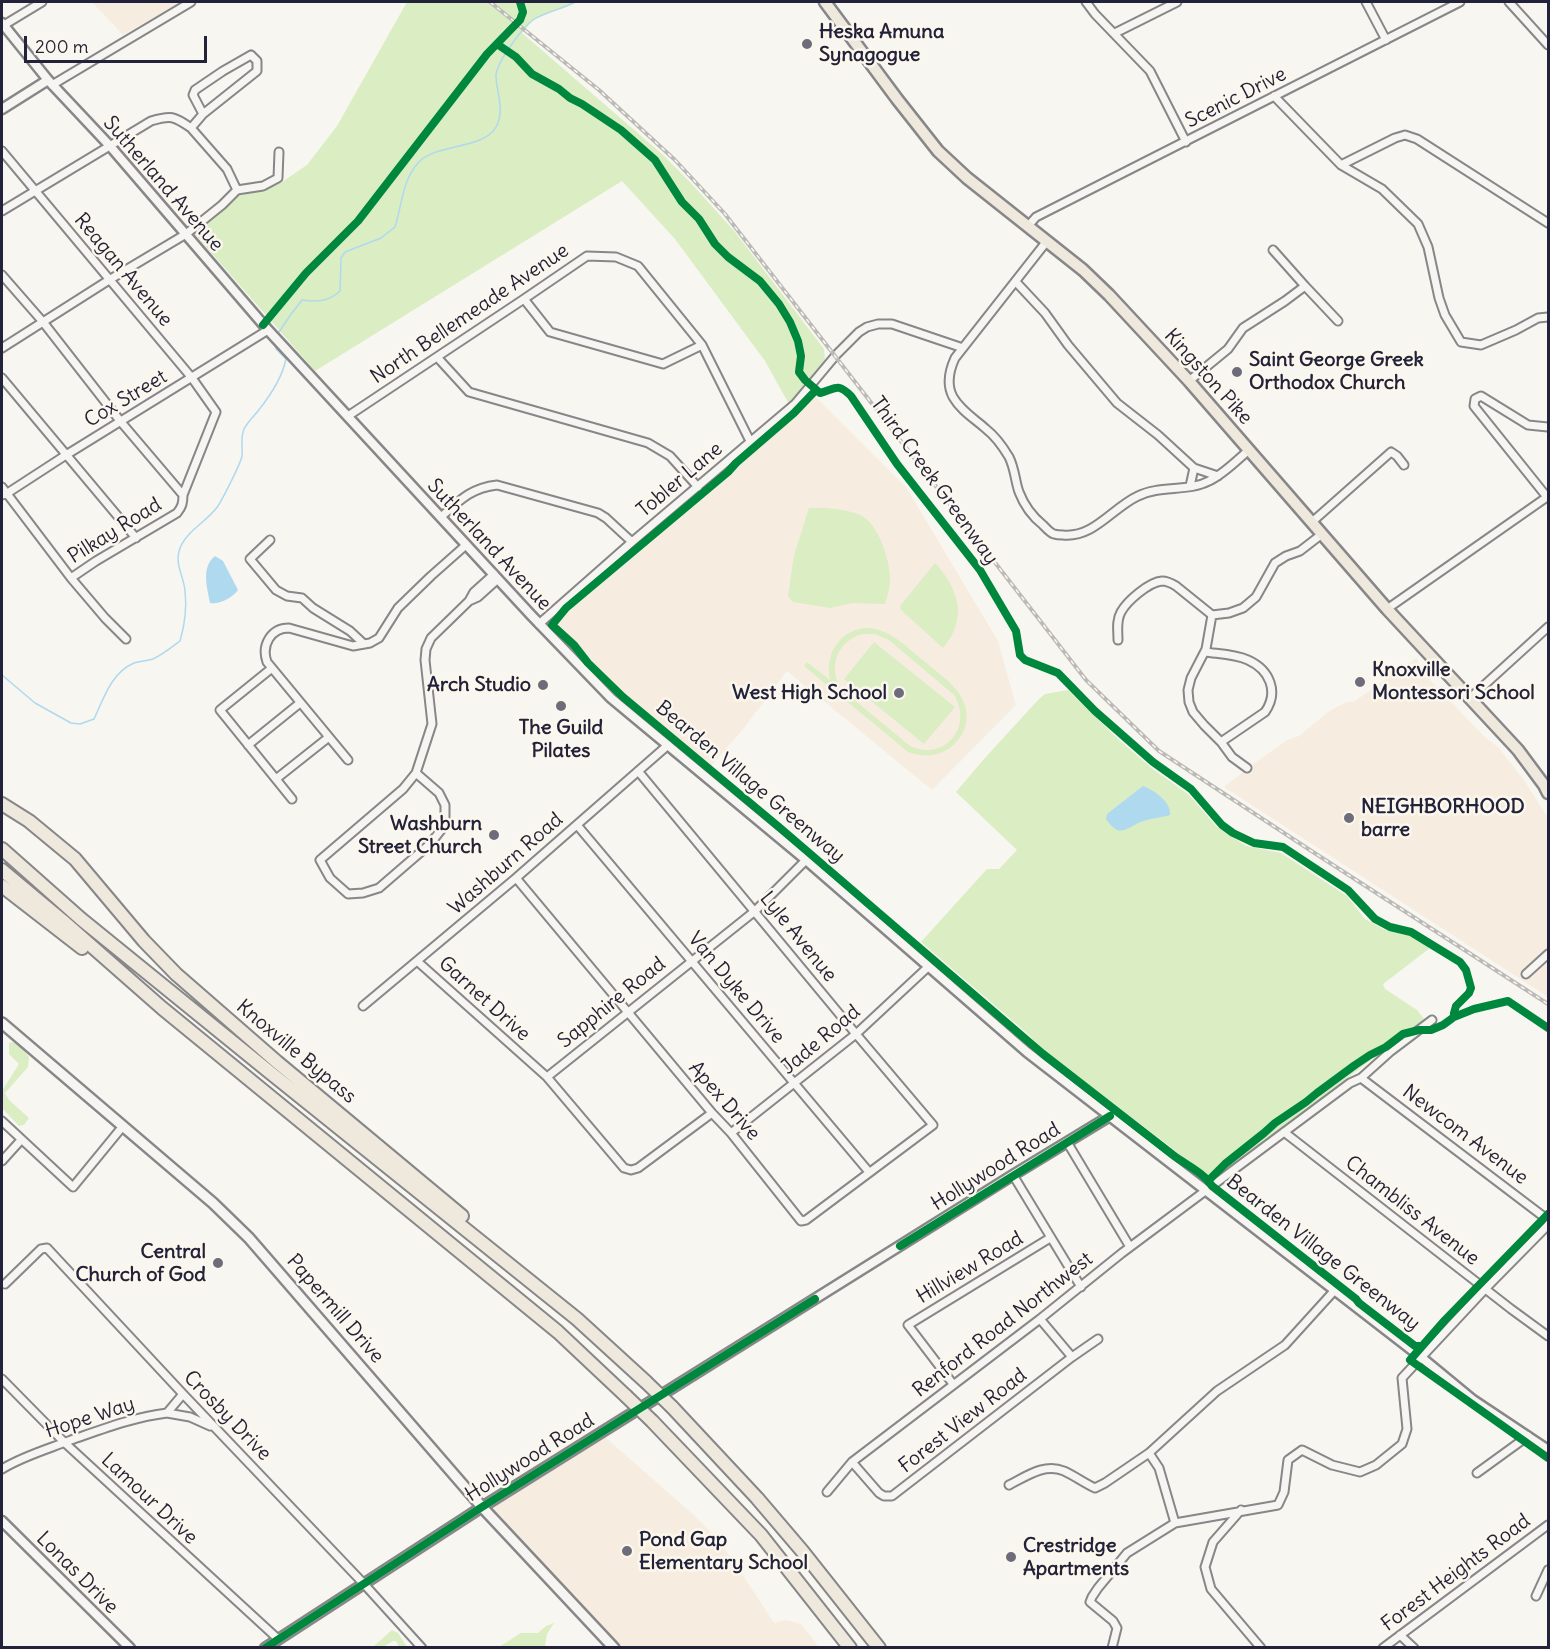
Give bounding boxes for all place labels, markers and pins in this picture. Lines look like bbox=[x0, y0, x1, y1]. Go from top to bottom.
place label: Heska Amuna Synagogue bbox=[819, 20, 944, 67]
marker: Heska Amuna Synagogue bbox=[800, 37, 814, 51]
place label: Saint George Greek Orthodox Church bbox=[1249, 348, 1424, 395]
marker: Saint George Greek Orthodox Church bbox=[1230, 365, 1244, 379]
place label: Knoxville Montessori School bbox=[1372, 658, 1535, 705]
place label: Arch Studio bbox=[427, 673, 531, 697]
marker: Knoxville Montessori School bbox=[1353, 675, 1367, 689]
marker: Arch Studio bbox=[536, 678, 550, 692]
place label: West High School bbox=[732, 681, 887, 705]
marker: West High School bbox=[892, 686, 906, 700]
marker: The Guild Pilates bbox=[554, 699, 568, 713]
place label: The Guild Pilates bbox=[519, 716, 603, 763]
place label: NEIGHBORHOOD barre bbox=[1361, 795, 1525, 842]
marker: NEIGHBORHOOD barre bbox=[1342, 811, 1356, 825]
place label: Washburn Street Church bbox=[358, 812, 482, 859]
marker: Washburn Street Church bbox=[487, 828, 501, 842]
place label: Central Church of God bbox=[75, 1240, 206, 1287]
marker: Central Church of God bbox=[211, 1256, 225, 1270]
place label: Pond Gap Elementary School bbox=[639, 1528, 808, 1575]
place label: Crestridge Apartments bbox=[1023, 1534, 1129, 1581]
marker: Pond Gap Elementary School bbox=[620, 1544, 634, 1558]
marker: Crestridge Apartments bbox=[1004, 1550, 1018, 1564]

